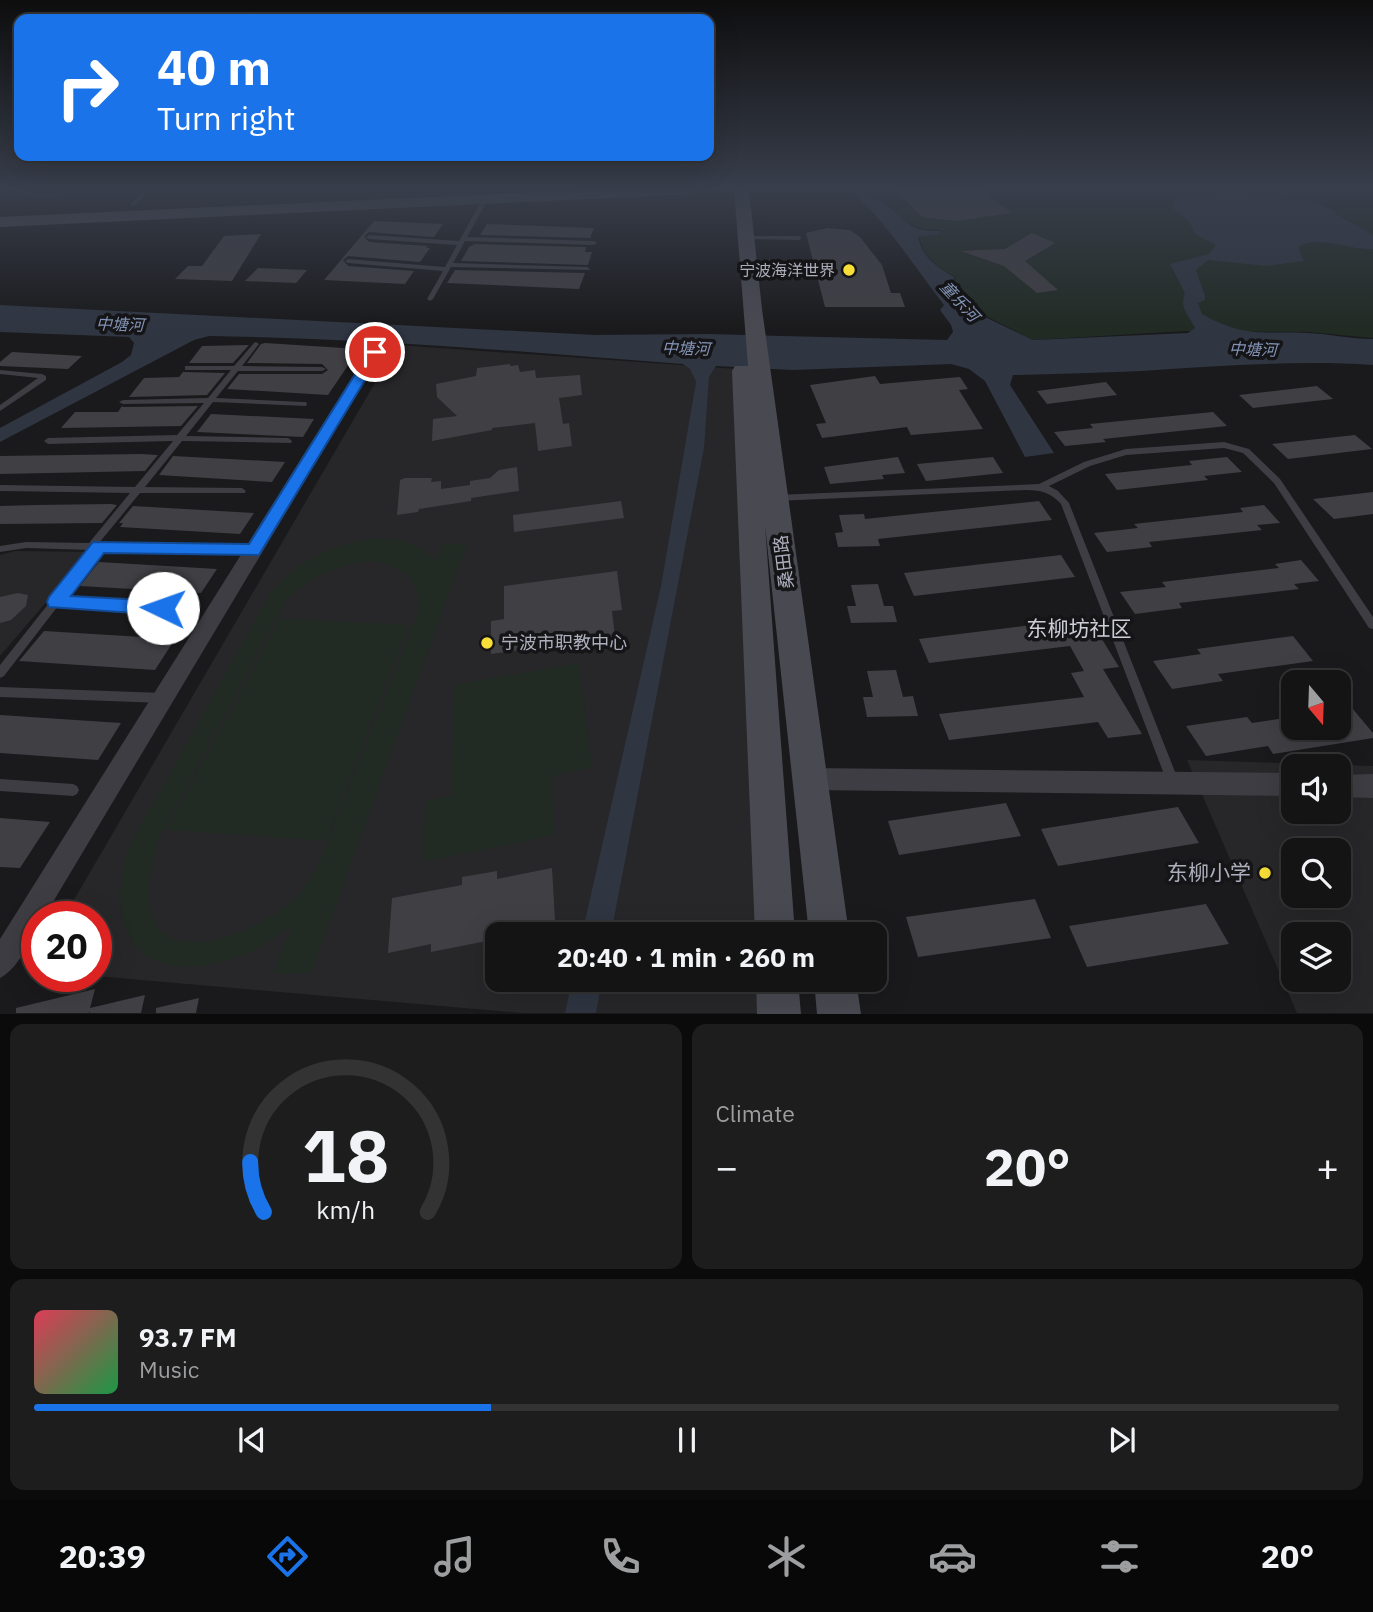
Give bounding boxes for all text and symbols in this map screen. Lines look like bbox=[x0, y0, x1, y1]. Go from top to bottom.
text: 40 m bbox=[157, 35, 271, 98]
icon: right bbox=[42, 42, 133, 133]
text: Turn right bbox=[157, 97, 295, 139]
place label: 宁波海洋世界 bbox=[739, 260, 835, 280]
marker: 宁波海洋世界 bbox=[841, 262, 857, 278]
water label: 童乐河 bbox=[936, 277, 986, 328]
water label: 中塘河 bbox=[96, 313, 147, 335]
pin bbox=[345, 322, 405, 382]
icon: arrive bbox=[356, 333, 394, 371]
water label: 中塘河 bbox=[662, 337, 713, 359]
water label: 中塘河 bbox=[1229, 338, 1280, 360]
street label: 桑田路 bbox=[769, 534, 798, 590]
position arrow bbox=[126, 571, 200, 645]
district label: 东柳坊社区 bbox=[1027, 614, 1132, 642]
place label: 宁波市职教中心 bbox=[501, 631, 627, 654]
marker: 宁波市职教中心 bbox=[479, 635, 495, 651]
north arrow bbox=[1281, 670, 1351, 740]
map controls bbox=[1281, 670, 1351, 992]
button: sound bbox=[1281, 754, 1351, 824]
button: search bbox=[1281, 838, 1351, 908]
place label: 东柳小学 bbox=[1167, 858, 1251, 886]
marker: 东柳小学 bbox=[1257, 865, 1273, 881]
speed limit sign: 20 bbox=[21, 901, 112, 992]
button: layers bbox=[1281, 922, 1351, 992]
text: 20:40 · 1 min · 260 m bbox=[557, 940, 815, 974]
text: Climate bbox=[716, 1098, 795, 1128]
text: 18 bbox=[302, 1108, 389, 1203]
text: 20° bbox=[984, 1133, 1071, 1200]
text: − bbox=[716, 1142, 738, 1191]
text: + bbox=[1316, 1142, 1339, 1191]
text: km/h bbox=[316, 1193, 375, 1226]
text: 93.7 FM bbox=[139, 1320, 237, 1354]
text: Music bbox=[139, 1354, 199, 1384]
icon: previous bbox=[233, 1421, 271, 1459]
icon: pause bbox=[668, 1421, 706, 1459]
icon: next bbox=[1103, 1421, 1141, 1459]
icon: directions bbox=[263, 1532, 312, 1581]
icon: music bbox=[430, 1532, 479, 1581]
icon: phone bbox=[596, 1532, 645, 1581]
icon: climate bbox=[762, 1532, 811, 1581]
icon: car bbox=[928, 1532, 977, 1581]
icon: filters bbox=[1095, 1532, 1144, 1581]
text: 20:39 bbox=[59, 1535, 146, 1577]
text: 20° bbox=[1261, 1535, 1314, 1577]

